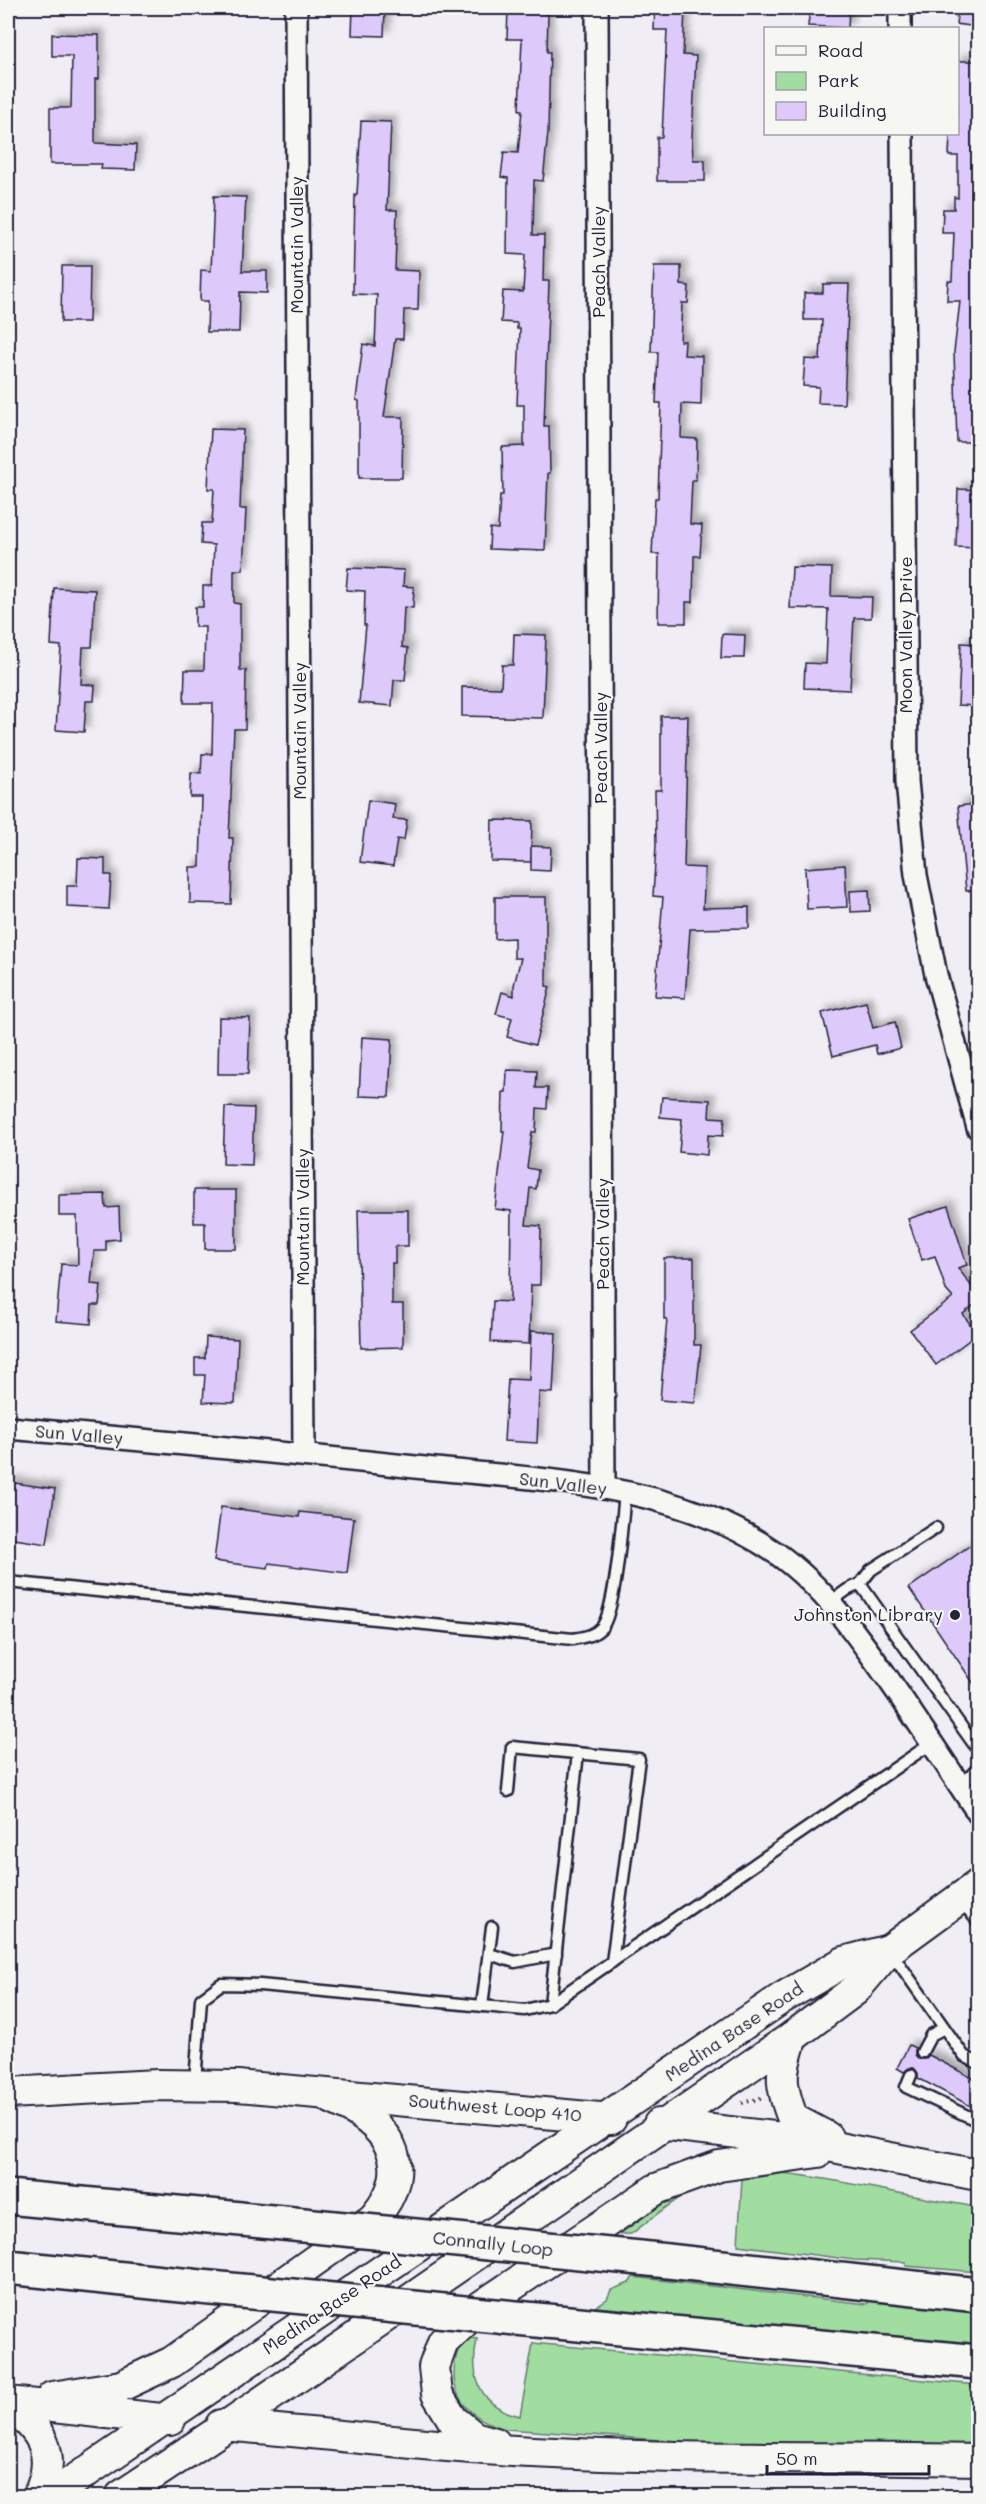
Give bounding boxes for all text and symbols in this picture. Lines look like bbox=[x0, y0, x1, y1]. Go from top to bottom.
legend bbox=[764, 27, 959, 135]
text: Road bbox=[818, 38, 863, 62]
text: Park bbox=[818, 68, 859, 92]
text: Building bbox=[818, 98, 886, 122]
street label: Mountain Valley bbox=[284, 176, 308, 314]
street label: Peach Valley bbox=[586, 206, 610, 318]
street label: Moon Valley Drive bbox=[893, 556, 917, 714]
street label: Mountain Valley bbox=[287, 662, 311, 800]
street label: Peach Valley bbox=[588, 692, 612, 804]
street label: Mountain Valley bbox=[290, 1148, 314, 1286]
street label: Peach Valley bbox=[590, 1178, 614, 1290]
street label: Sun Valley bbox=[34, 1418, 124, 1450]
street label: Sun Valley bbox=[518, 1466, 608, 1500]
place label: Johnston Library bbox=[794, 1602, 943, 1626]
marker: Johnston Library bbox=[948, 1608, 962, 1622]
street label: Medina Base Road bbox=[659, 1976, 807, 2086]
street label: Southwest Loop 410 bbox=[408, 2087, 583, 2127]
street label: Connally Loop bbox=[432, 2225, 554, 2261]
street label: Medina Base Road bbox=[257, 2249, 405, 2359]
scale bar bbox=[767, 2438, 929, 2476]
text: 50 m bbox=[776, 2446, 818, 2470]

